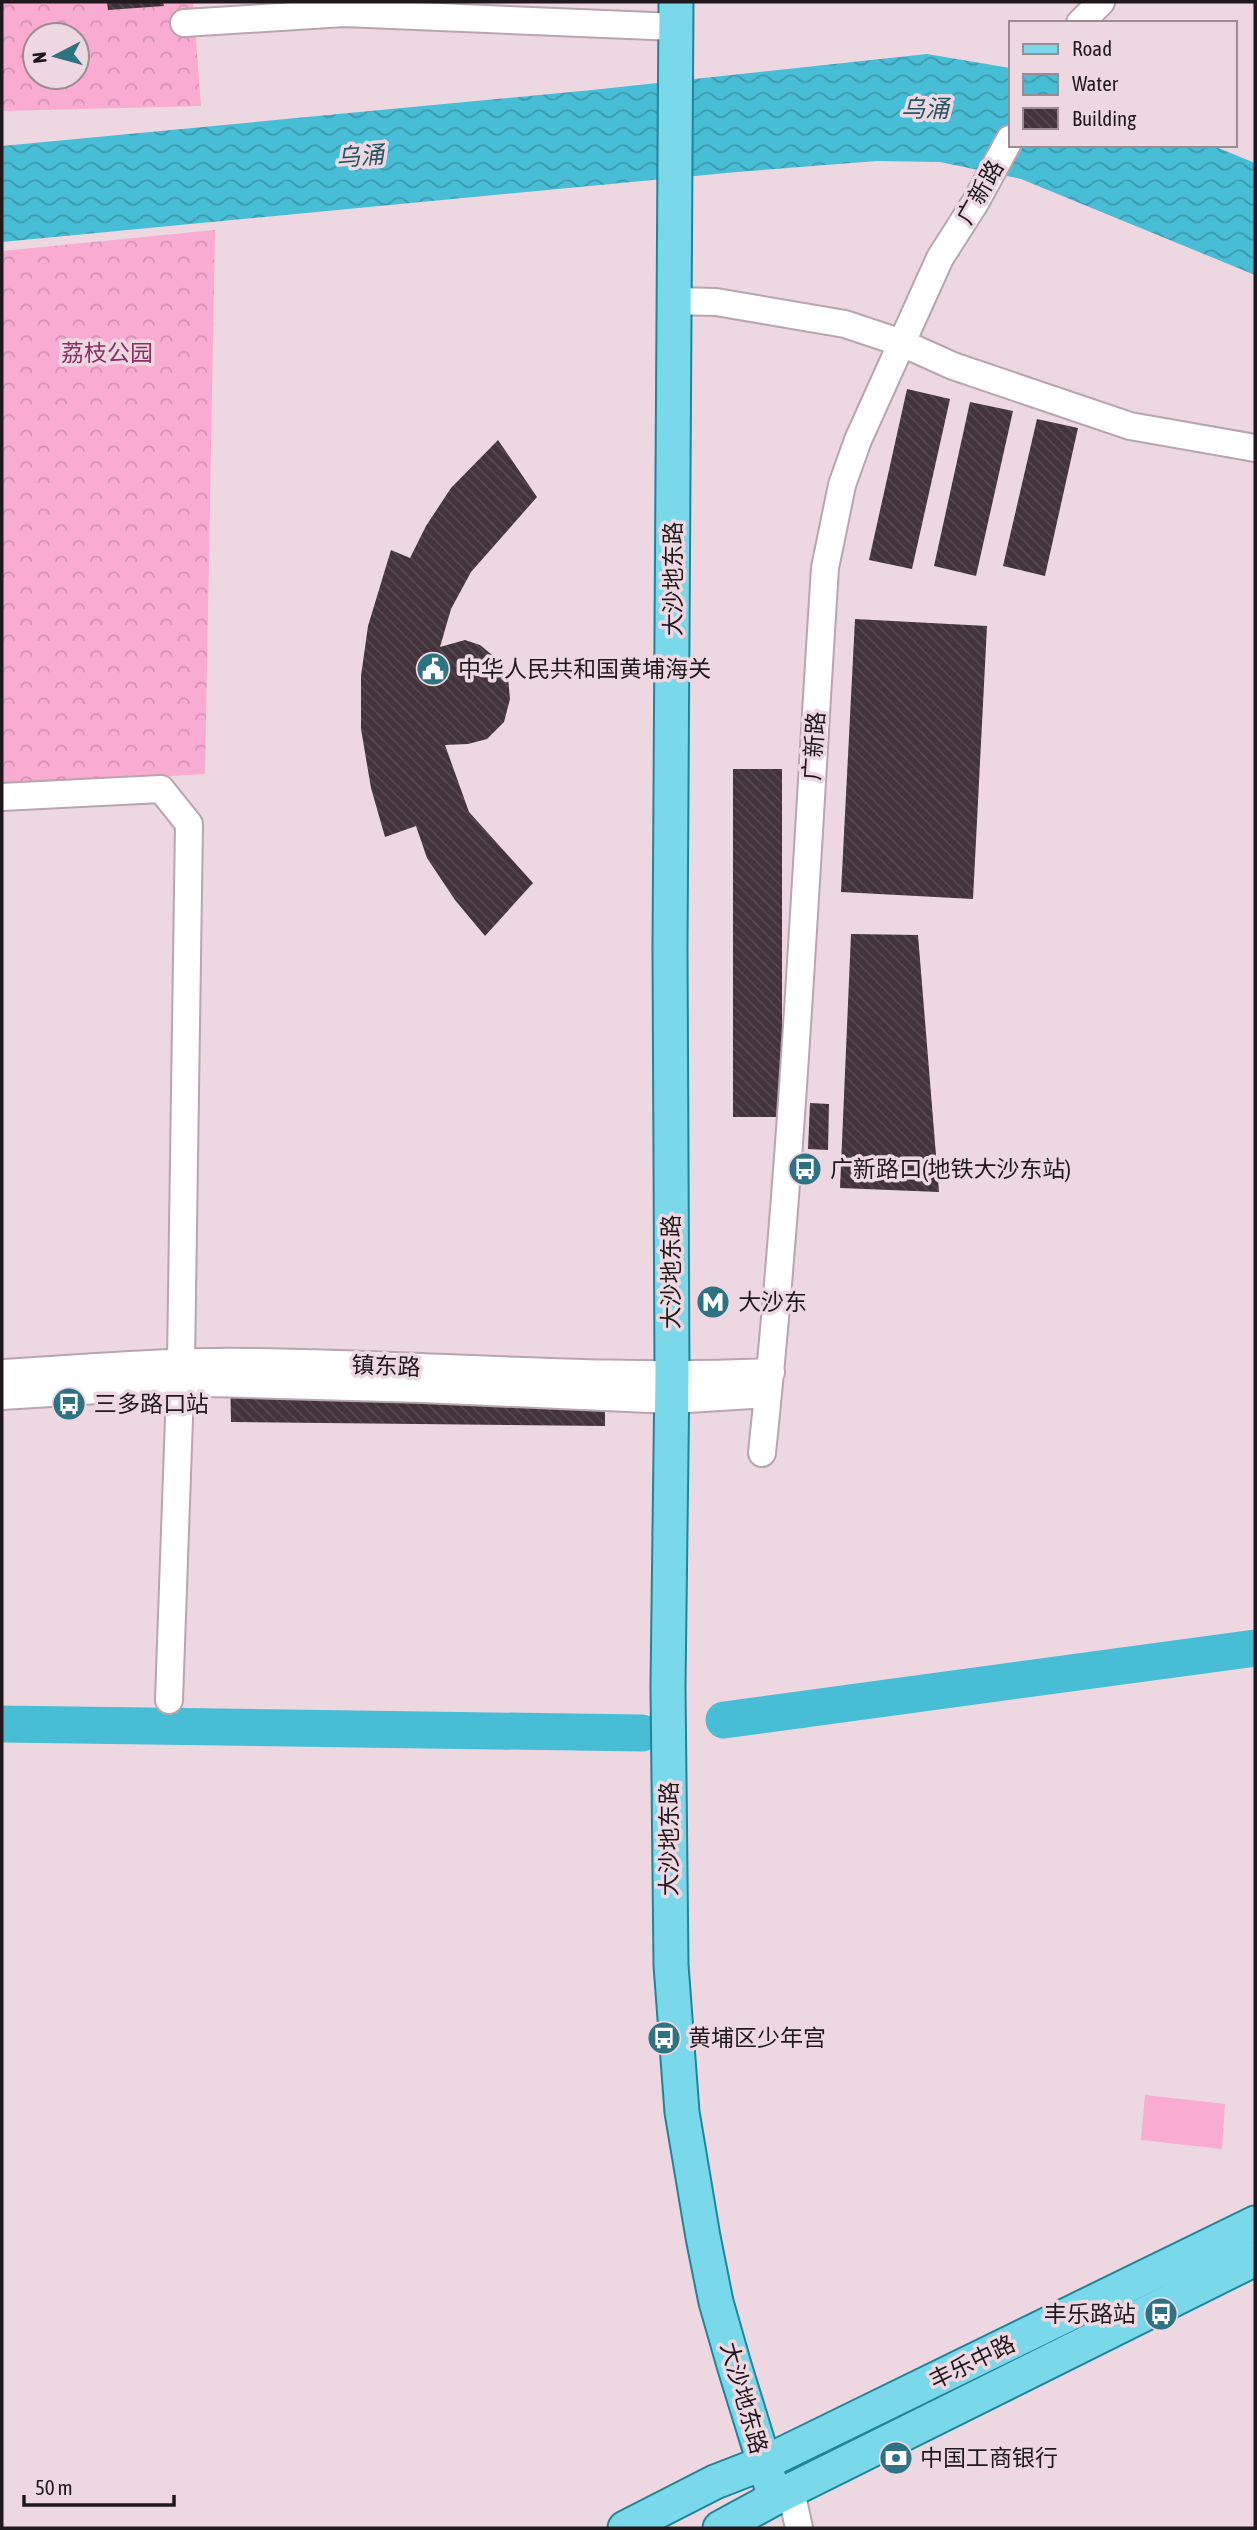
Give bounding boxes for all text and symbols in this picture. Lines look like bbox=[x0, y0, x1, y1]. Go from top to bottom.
north arrow bbox=[21, 21, 91, 91]
legend bbox=[1009, 21, 1236, 147]
text: Road bbox=[1072, 36, 1112, 60]
text: N bbox=[28, 51, 51, 65]
text: Water bbox=[1072, 71, 1119, 95]
water label: 乌涌 bbox=[901, 95, 952, 122]
text: Building bbox=[1072, 106, 1136, 130]
water label: 乌涌 bbox=[335, 140, 388, 172]
street label: 广新路 bbox=[951, 156, 1009, 228]
park label: 荔枝公园 bbox=[61, 340, 153, 366]
street label: 大沙地东路 bbox=[660, 522, 686, 637]
public building icon: 中华人民共和国黄埔海关 bbox=[414, 650, 452, 688]
place label: 中华人民共和国黄埔海关 bbox=[458, 656, 711, 682]
street label: 广新路 bbox=[799, 711, 829, 781]
bus stop icon: 广新路口(地铁大沙东站) bbox=[786, 1150, 824, 1188]
place label: 广新路口(地铁大沙东站) bbox=[830, 1156, 1071, 1182]
street label: 大沙地东路 bbox=[658, 1215, 684, 1330]
metro station icon: 大沙东 bbox=[694, 1283, 732, 1321]
place label: 大沙东 bbox=[738, 1289, 807, 1315]
street label: 镇东路 bbox=[351, 1352, 421, 1380]
bus stop icon: 三多路口站 bbox=[50, 1385, 88, 1423]
place label: 三多路口站 bbox=[94, 1391, 209, 1417]
street label: 大沙地东路 bbox=[656, 1782, 682, 1897]
bus stop icon: 黄埔区少年宫 bbox=[645, 2019, 683, 2057]
place label: 黄埔区少年宫 bbox=[688, 2025, 826, 2051]
bus stop icon: 丰乐路站 bbox=[1142, 2295, 1180, 2333]
place label: 丰乐路站 bbox=[1044, 2301, 1136, 2327]
street label: 丰乐中路 bbox=[925, 2330, 1019, 2394]
street label: 大沙地东路 bbox=[716, 2339, 772, 2457]
bank icon: 中国工商银行 bbox=[877, 2439, 915, 2477]
place label: 中国工商银行 bbox=[920, 2445, 1058, 2471]
scale bar bbox=[24, 2464, 175, 2508]
text: 50 m bbox=[35, 2475, 73, 2499]

